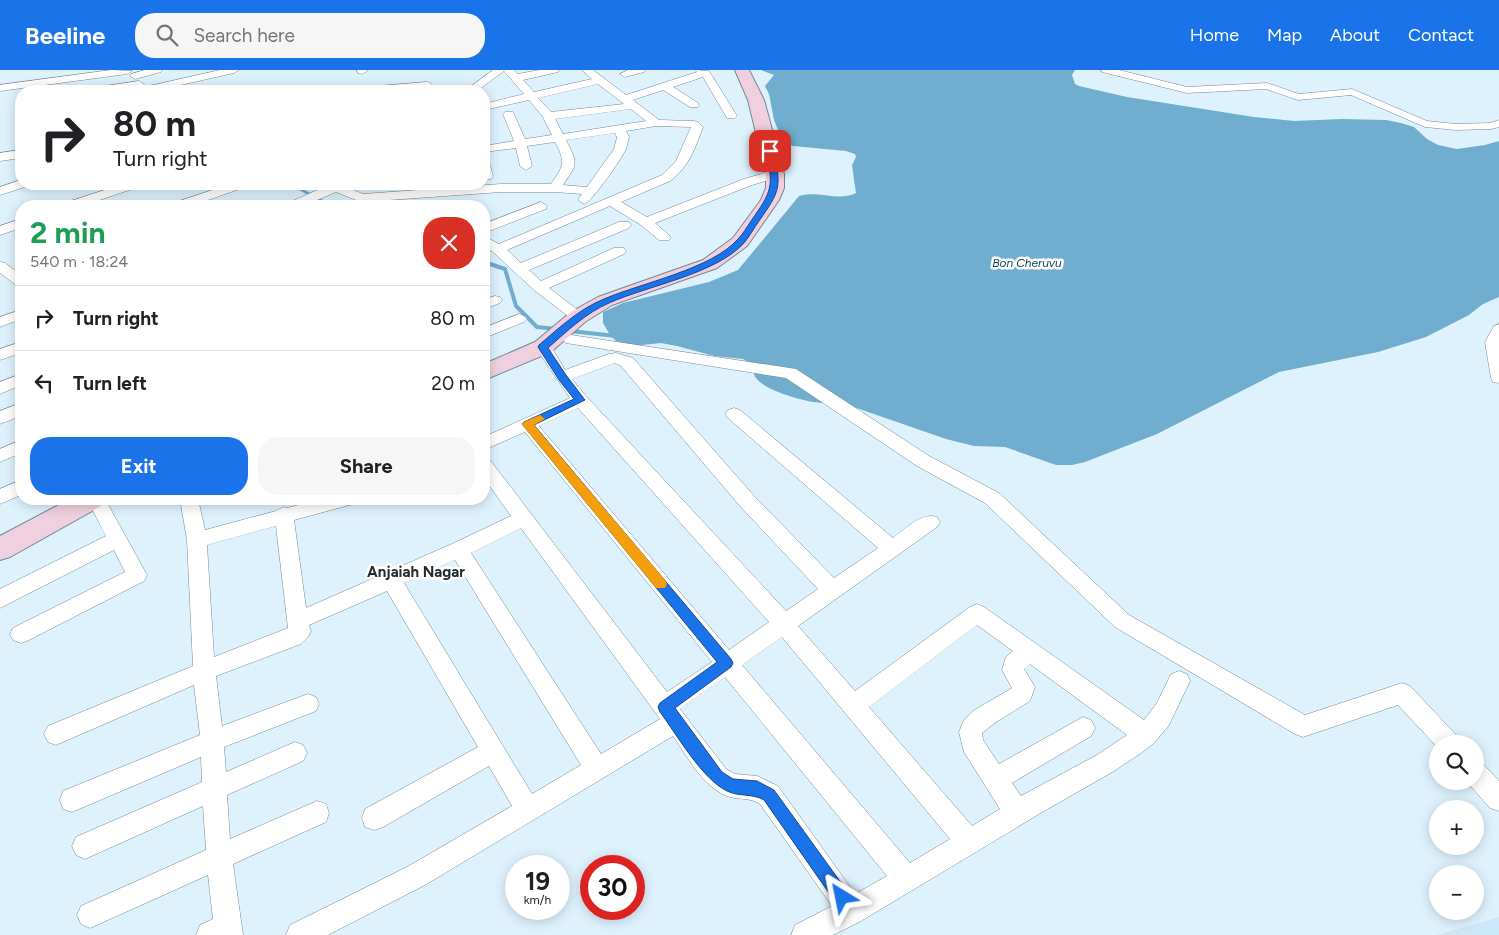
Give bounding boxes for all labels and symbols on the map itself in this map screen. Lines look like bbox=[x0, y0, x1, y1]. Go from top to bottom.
pin bbox=[749, 130, 791, 172]
water label: Bon Cheruvu bbox=[992, 256, 1062, 270]
district label: Anjaiah Nagar bbox=[367, 563, 465, 581]
speed limit sign: 30 bbox=[580, 855, 645, 920]
position arrow bbox=[815, 870, 867, 922]

